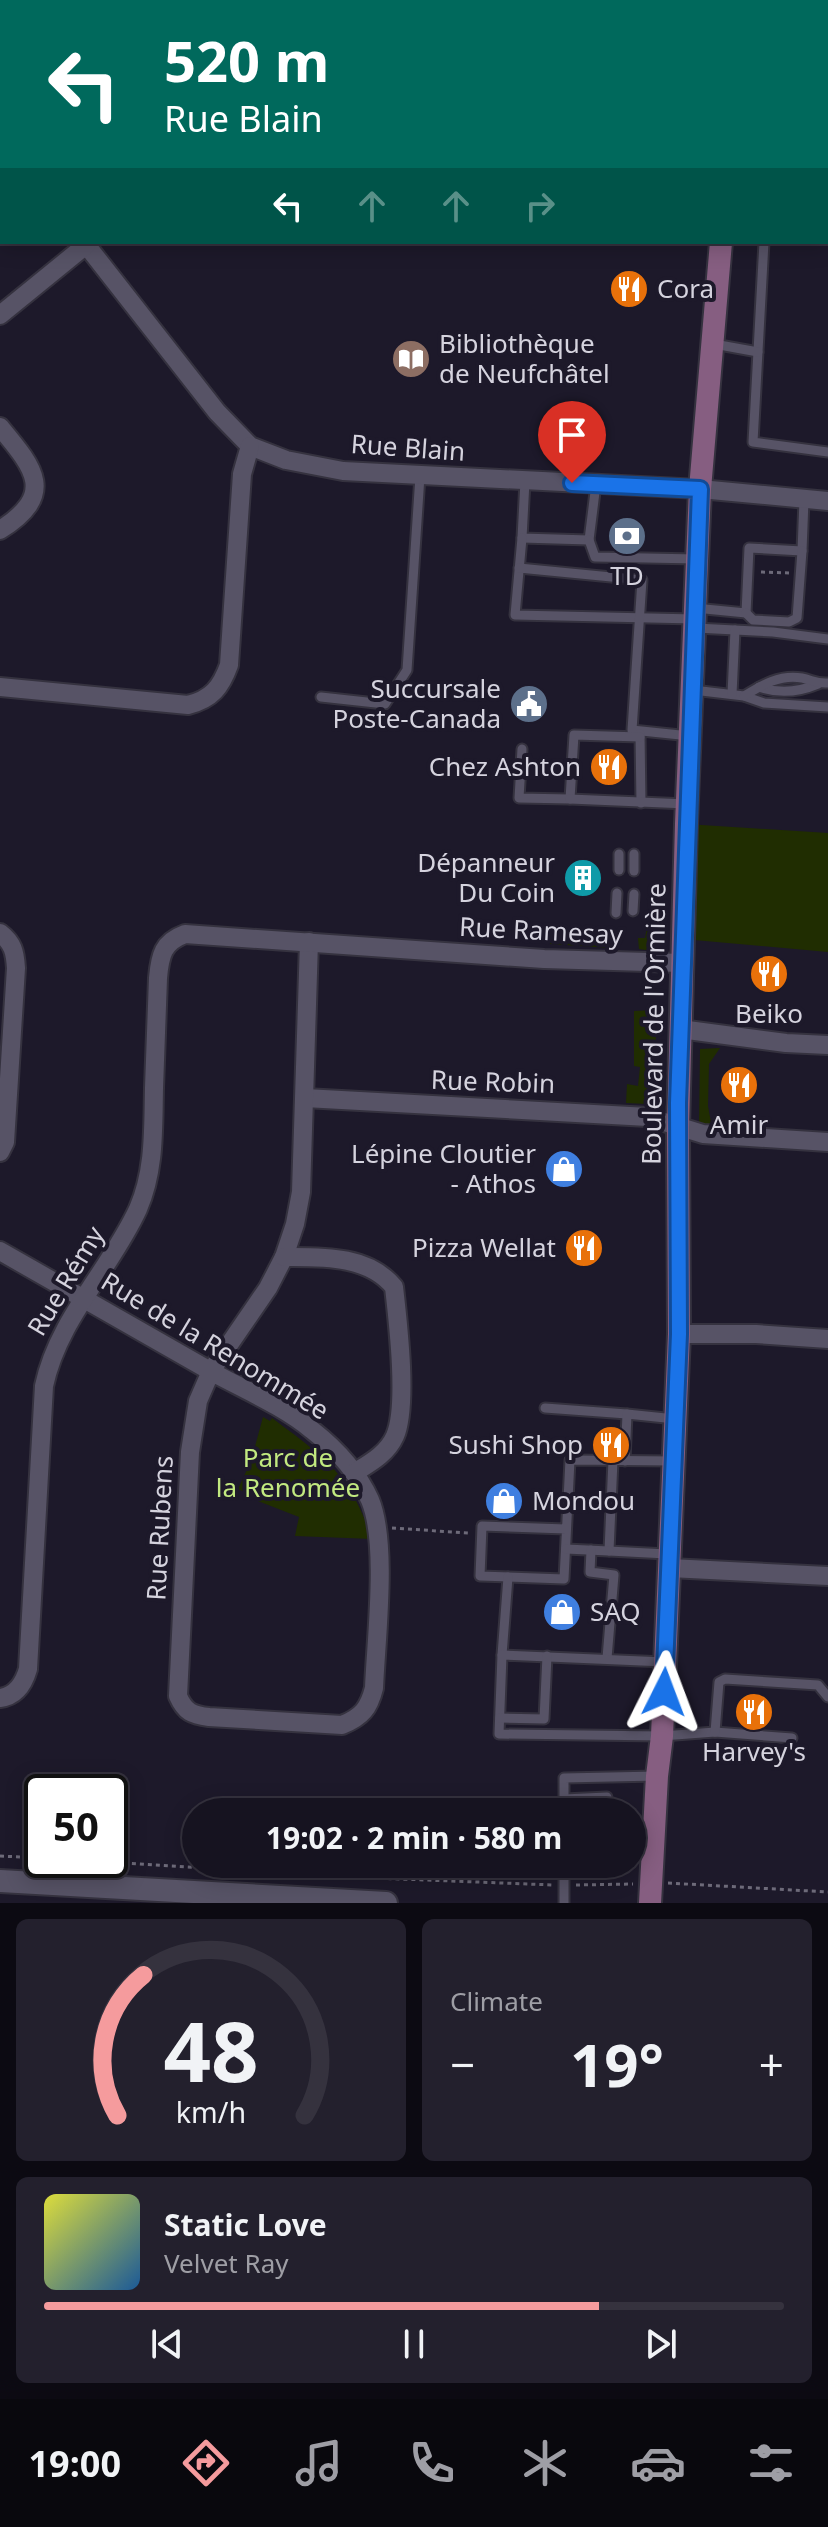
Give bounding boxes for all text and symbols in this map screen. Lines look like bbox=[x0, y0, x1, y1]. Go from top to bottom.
text: 520 m bbox=[164, 22, 329, 98]
icon: left bbox=[32, 32, 136, 136]
text: Rue Blain bbox=[164, 94, 323, 143]
icon: left bbox=[266, 184, 310, 228]
icon: ahead bbox=[350, 184, 394, 228]
icon: ahead bbox=[434, 184, 478, 228]
icon: right bbox=[518, 184, 562, 228]
restaurant icon: Cora bbox=[608, 268, 650, 310]
place label: Cora bbox=[657, 270, 714, 306]
place label: Bibliothèque de Neufchâtel bbox=[439, 325, 610, 391]
library icon: Bibliothèque de Neufchâtel bbox=[390, 338, 432, 380]
pin bbox=[538, 401, 606, 483]
icon: arrive bbox=[550, 413, 594, 457]
street label: Rue Blain bbox=[350, 425, 467, 469]
bank icon: TD bbox=[606, 515, 648, 557]
place label: TD bbox=[610, 557, 644, 593]
place label: Succursale Poste-Canada bbox=[332, 670, 501, 736]
public building icon: Succursale Poste-Canada bbox=[508, 683, 550, 725]
restaurant icon: Chez Ashton bbox=[588, 746, 630, 788]
place label: Chez Ashton bbox=[429, 748, 581, 784]
place label: Dépanneur Du Coin bbox=[417, 844, 555, 910]
building icon: Dépanneur Du Coin bbox=[562, 857, 604, 899]
street label: Boulevard de l'Ormière bbox=[633, 883, 673, 1165]
street label: Rue Ramesay bbox=[458, 908, 624, 952]
restaurant icon: Beiko bbox=[748, 953, 790, 995]
place label: Beiko bbox=[735, 995, 803, 1031]
street label: Rue Robin bbox=[430, 1061, 556, 1101]
restaurant icon: Amir bbox=[718, 1064, 760, 1106]
place label: Amir bbox=[710, 1106, 768, 1142]
place label: Lépine Cloutier - Athos bbox=[351, 1135, 536, 1201]
shop icon: Lépine Cloutier - Athos bbox=[543, 1148, 585, 1190]
street label: Rue Rémy bbox=[18, 1218, 112, 1342]
restaurant icon: Pizza Wellat bbox=[563, 1227, 605, 1269]
place label: Pizza Wellat bbox=[412, 1229, 556, 1265]
street label: Rue de la Renommée bbox=[95, 1263, 336, 1427]
restaurant icon: Sushi Shop bbox=[590, 1424, 632, 1466]
place label: Sushi Shop bbox=[449, 1426, 583, 1462]
park label: Parc de la Renomée bbox=[216, 1439, 360, 1505]
street label: Rue Rubens bbox=[137, 1455, 181, 1601]
shop icon: Mondou bbox=[483, 1480, 525, 1522]
place label: Mondou bbox=[532, 1482, 635, 1518]
shop icon: SAQ bbox=[541, 1591, 583, 1633]
place label: SAQ bbox=[590, 1593, 641, 1629]
position arrow bbox=[622, 1650, 706, 1734]
restaurant icon: Harvey's bbox=[733, 1691, 775, 1733]
place label: Harvey's bbox=[702, 1733, 806, 1769]
speed limit sign: 50 bbox=[24, 1774, 128, 1878]
text: 19:02 · 2 min · 580 m bbox=[266, 1817, 562, 1858]
text: Climate bbox=[450, 1983, 543, 2019]
text: 48 bbox=[163, 1993, 259, 2106]
text: 19° bbox=[570, 2023, 664, 2105]
text: − bbox=[450, 2034, 475, 2094]
text: + bbox=[759, 2034, 784, 2094]
text: km/h bbox=[176, 2092, 246, 2131]
text: Static Love bbox=[164, 2204, 327, 2245]
text: Velvet Ray bbox=[164, 2245, 289, 2281]
icon: previous bbox=[145, 2322, 189, 2366]
icon: pause bbox=[392, 2322, 436, 2366]
icon: next bbox=[639, 2322, 683, 2366]
icon: directions bbox=[178, 2435, 234, 2491]
icon: music bbox=[291, 2435, 347, 2491]
icon: phone bbox=[404, 2435, 460, 2491]
icon: climate bbox=[517, 2435, 573, 2491]
icon: car bbox=[630, 2435, 686, 2491]
icon: filters bbox=[743, 2435, 799, 2491]
text: 19:00 bbox=[29, 2439, 121, 2488]

